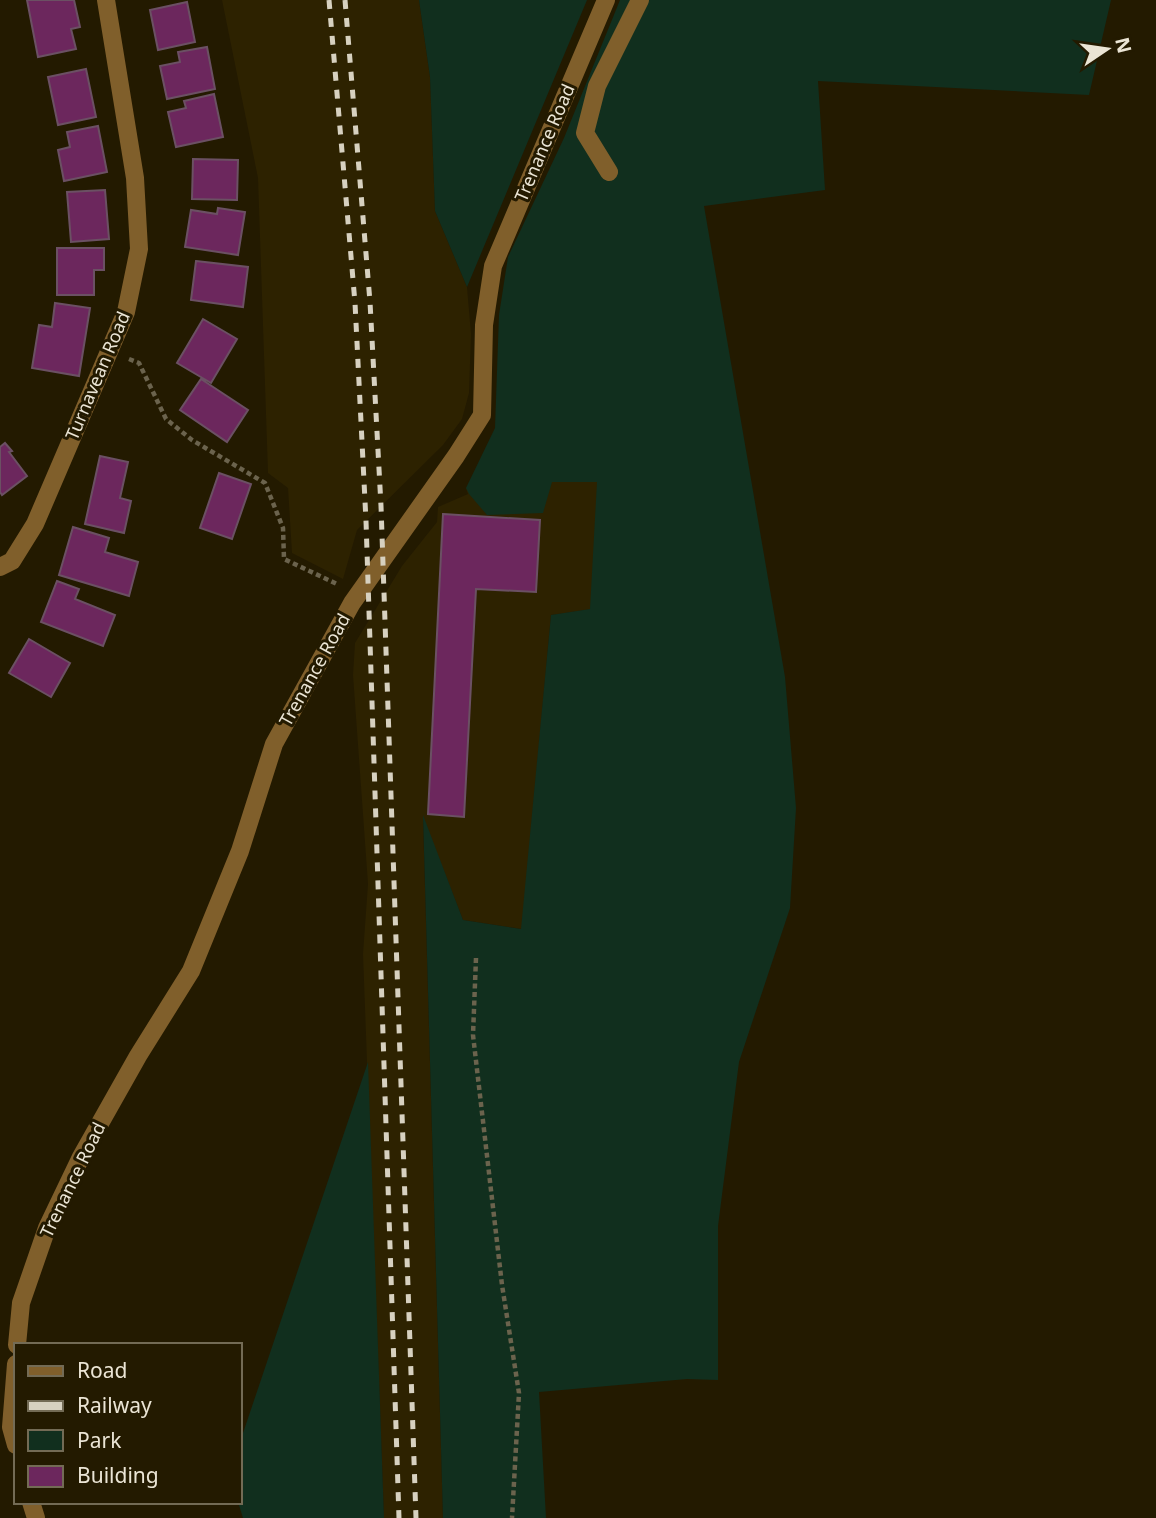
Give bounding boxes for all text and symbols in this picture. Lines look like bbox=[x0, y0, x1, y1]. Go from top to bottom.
north arrow bbox=[1072, 14, 1142, 84]
text: N bbox=[1109, 35, 1138, 56]
street label: Trenance Road bbox=[509, 80, 580, 205]
street label: Turnavean Road bbox=[59, 308, 135, 444]
street label: Trenance Road bbox=[273, 609, 355, 730]
street label: Trenance Road bbox=[34, 1118, 110, 1241]
legend bbox=[14, 1343, 242, 1504]
text: Road bbox=[77, 1356, 127, 1384]
text: Railway bbox=[77, 1391, 152, 1419]
text: Park bbox=[77, 1426, 122, 1454]
text: Building bbox=[77, 1461, 159, 1489]

